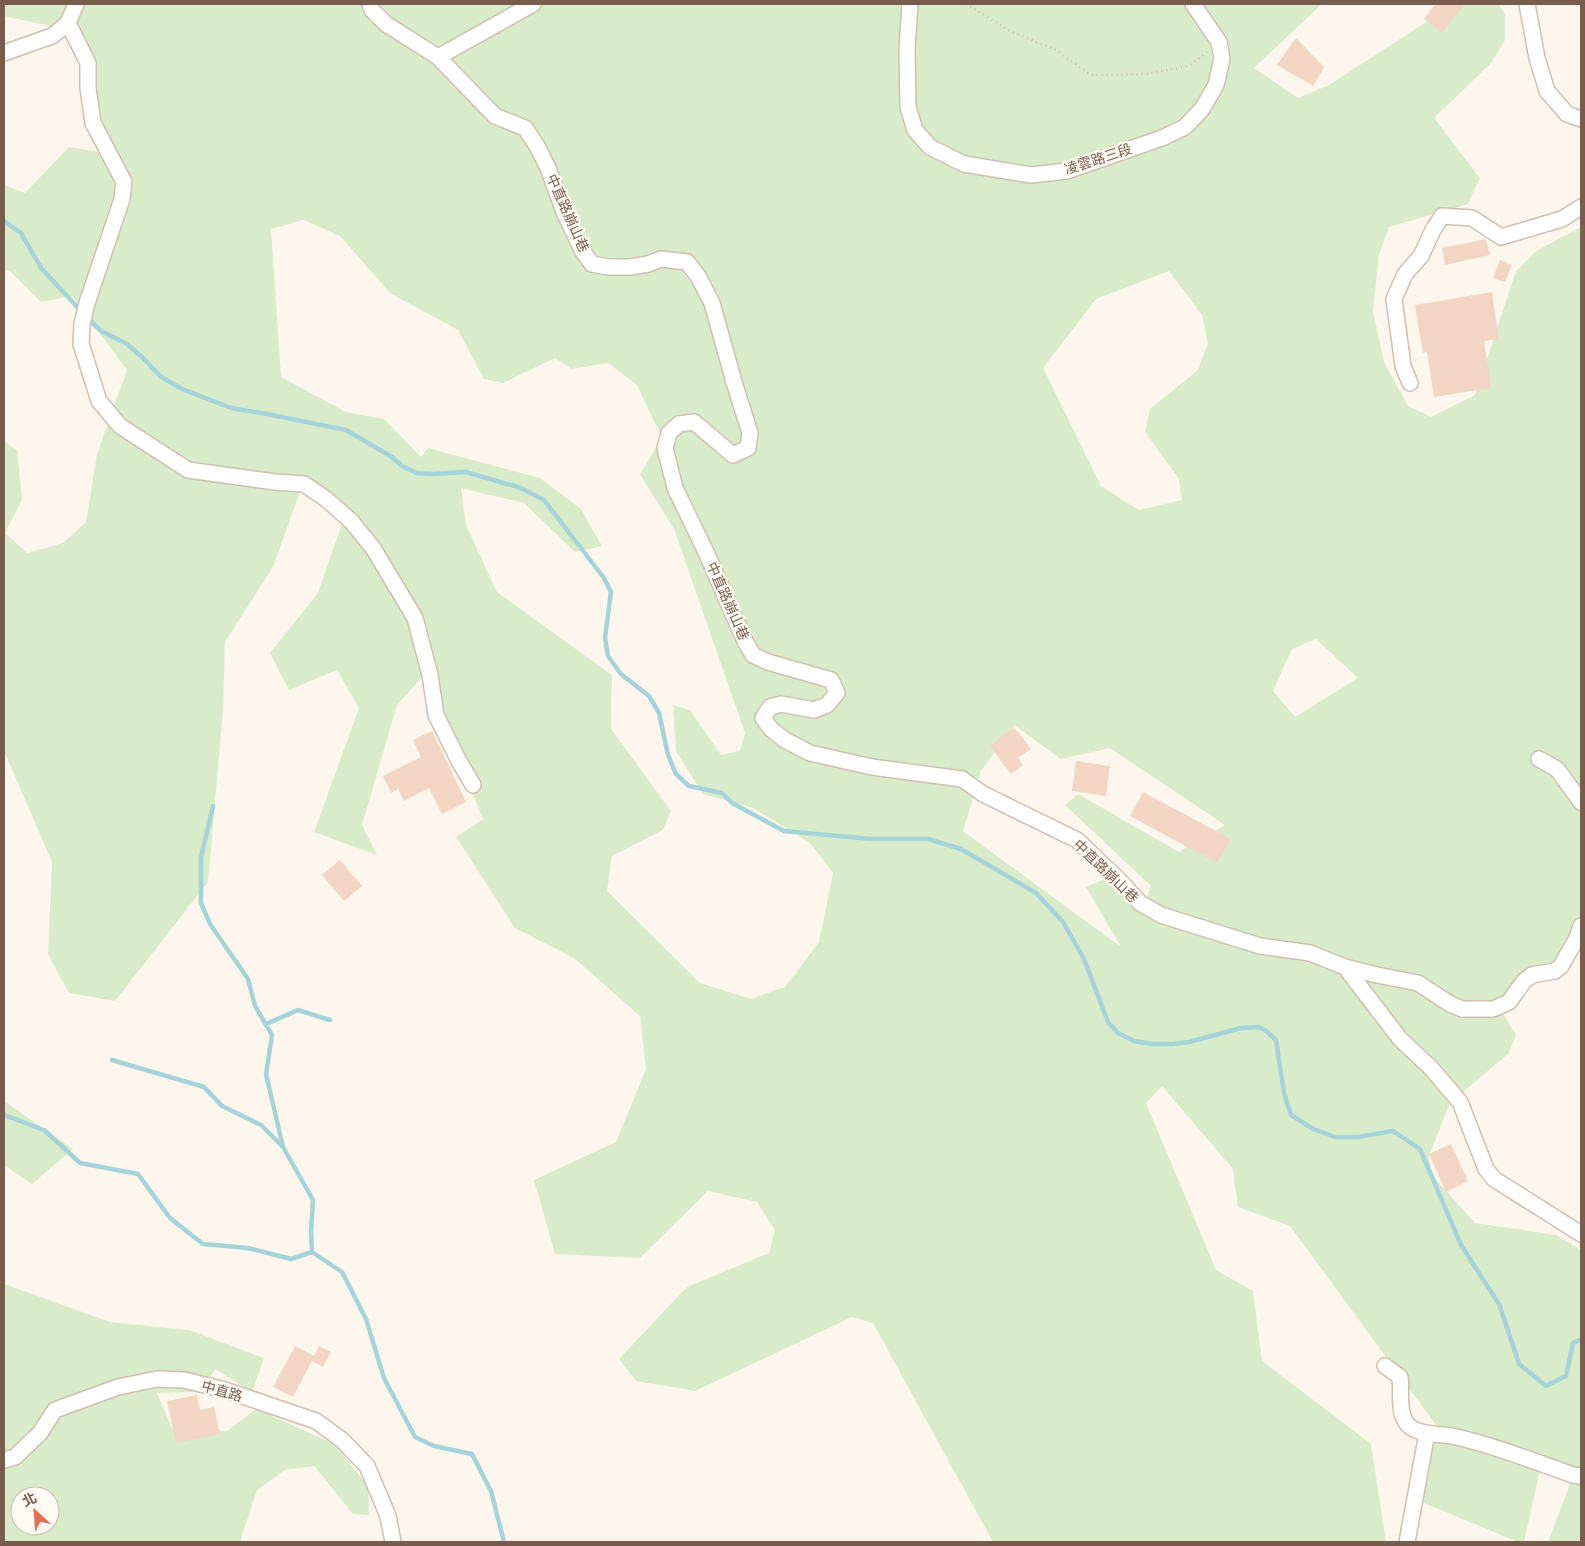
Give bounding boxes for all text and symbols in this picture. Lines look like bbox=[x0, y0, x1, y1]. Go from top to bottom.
street label: 凌雲路三段 bbox=[1062, 140, 1134, 179]
street label: 中直路崩山巷 bbox=[542, 171, 593, 255]
street label: 中直路崩山巷 bbox=[702, 559, 753, 643]
street label: 中直路崩山巷 bbox=[1069, 835, 1142, 907]
street label: 中直路 bbox=[199, 1377, 245, 1406]
north arrow bbox=[10, 1486, 60, 1536]
text: 北 bbox=[19, 1488, 40, 1511]

